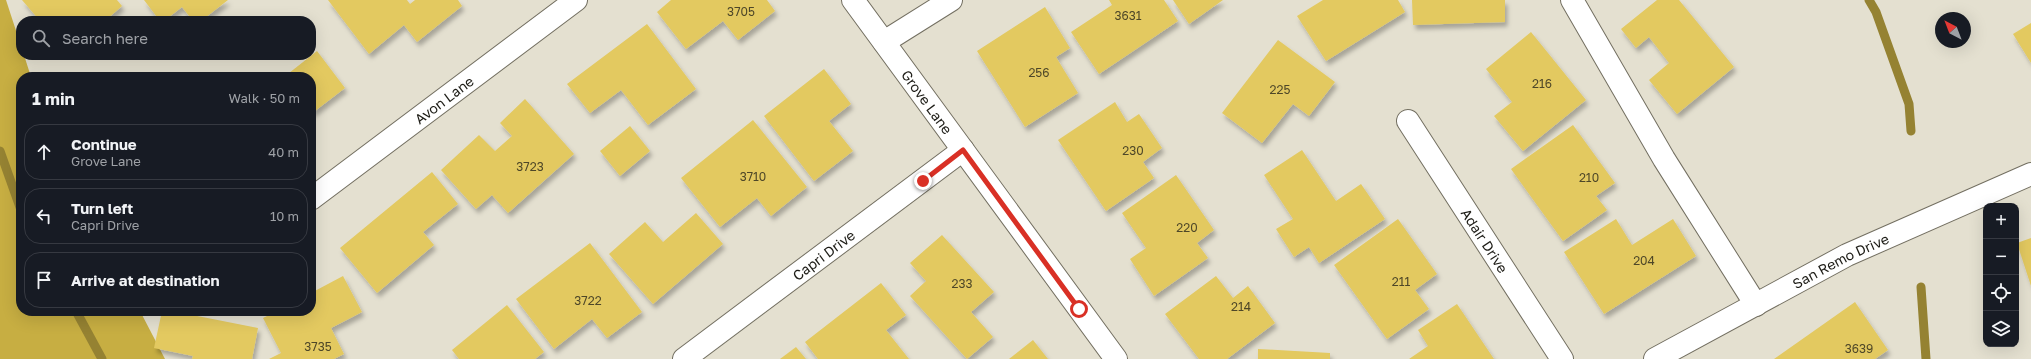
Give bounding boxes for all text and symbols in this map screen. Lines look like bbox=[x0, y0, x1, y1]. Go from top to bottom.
house number: 3705 bbox=[727, 4, 755, 19]
house number: 3631 bbox=[1114, 8, 1142, 23]
north arrow bbox=[1935, 12, 1971, 48]
search box bbox=[16, 16, 316, 60]
icon: search bbox=[30, 27, 52, 49]
text: Search here bbox=[62, 29, 148, 47]
house number: 256 bbox=[1028, 65, 1050, 80]
street label: Grove Lane bbox=[898, 66, 957, 137]
street label: Avon Lane bbox=[411, 72, 477, 127]
house number: 216 bbox=[1532, 76, 1552, 91]
house number: 225 bbox=[1270, 82, 1290, 97]
text: 1 min bbox=[32, 88, 75, 109]
text: Walk · 50 m bbox=[228, 90, 300, 106]
text: Continue bbox=[71, 135, 137, 153]
icon: ahead bbox=[33, 141, 55, 163]
house number: 230 bbox=[1122, 143, 1144, 158]
text: 40 m bbox=[268, 144, 299, 160]
text: Grove Lane bbox=[71, 153, 141, 169]
house number: 3723 bbox=[516, 159, 544, 174]
house number: 3710 bbox=[740, 169, 766, 184]
house number: 210 bbox=[1579, 170, 1599, 185]
route end bbox=[914, 172, 932, 190]
text: Turn left bbox=[71, 199, 133, 217]
map controls bbox=[1983, 203, 2019, 347]
button: + bbox=[1983, 203, 2019, 239]
icon: left bbox=[33, 205, 55, 227]
street label: Adair Drive bbox=[1458, 205, 1512, 276]
text: 10 m bbox=[270, 208, 299, 224]
text: Capri Drive bbox=[71, 217, 139, 233]
house number: 220 bbox=[1176, 220, 1198, 235]
street label: Capri Drive bbox=[789, 226, 858, 284]
street label: San Remo Drive bbox=[1789, 229, 1891, 292]
button: − bbox=[1983, 239, 2019, 275]
house number: 204 bbox=[1633, 253, 1655, 268]
icon: arrive bbox=[33, 269, 55, 291]
text: Arrive at destination bbox=[71, 271, 220, 289]
house number: 211 bbox=[1392, 274, 1410, 289]
button: locate bbox=[1983, 275, 2019, 311]
house number: 233 bbox=[951, 276, 973, 291]
house number: 3722 bbox=[574, 293, 602, 308]
house number: 214 bbox=[1231, 299, 1251, 314]
route start bbox=[1070, 300, 1088, 318]
button: layers bbox=[1983, 311, 2019, 347]
house number: 3735 bbox=[304, 339, 332, 354]
house number: 3639 bbox=[1845, 341, 1873, 356]

